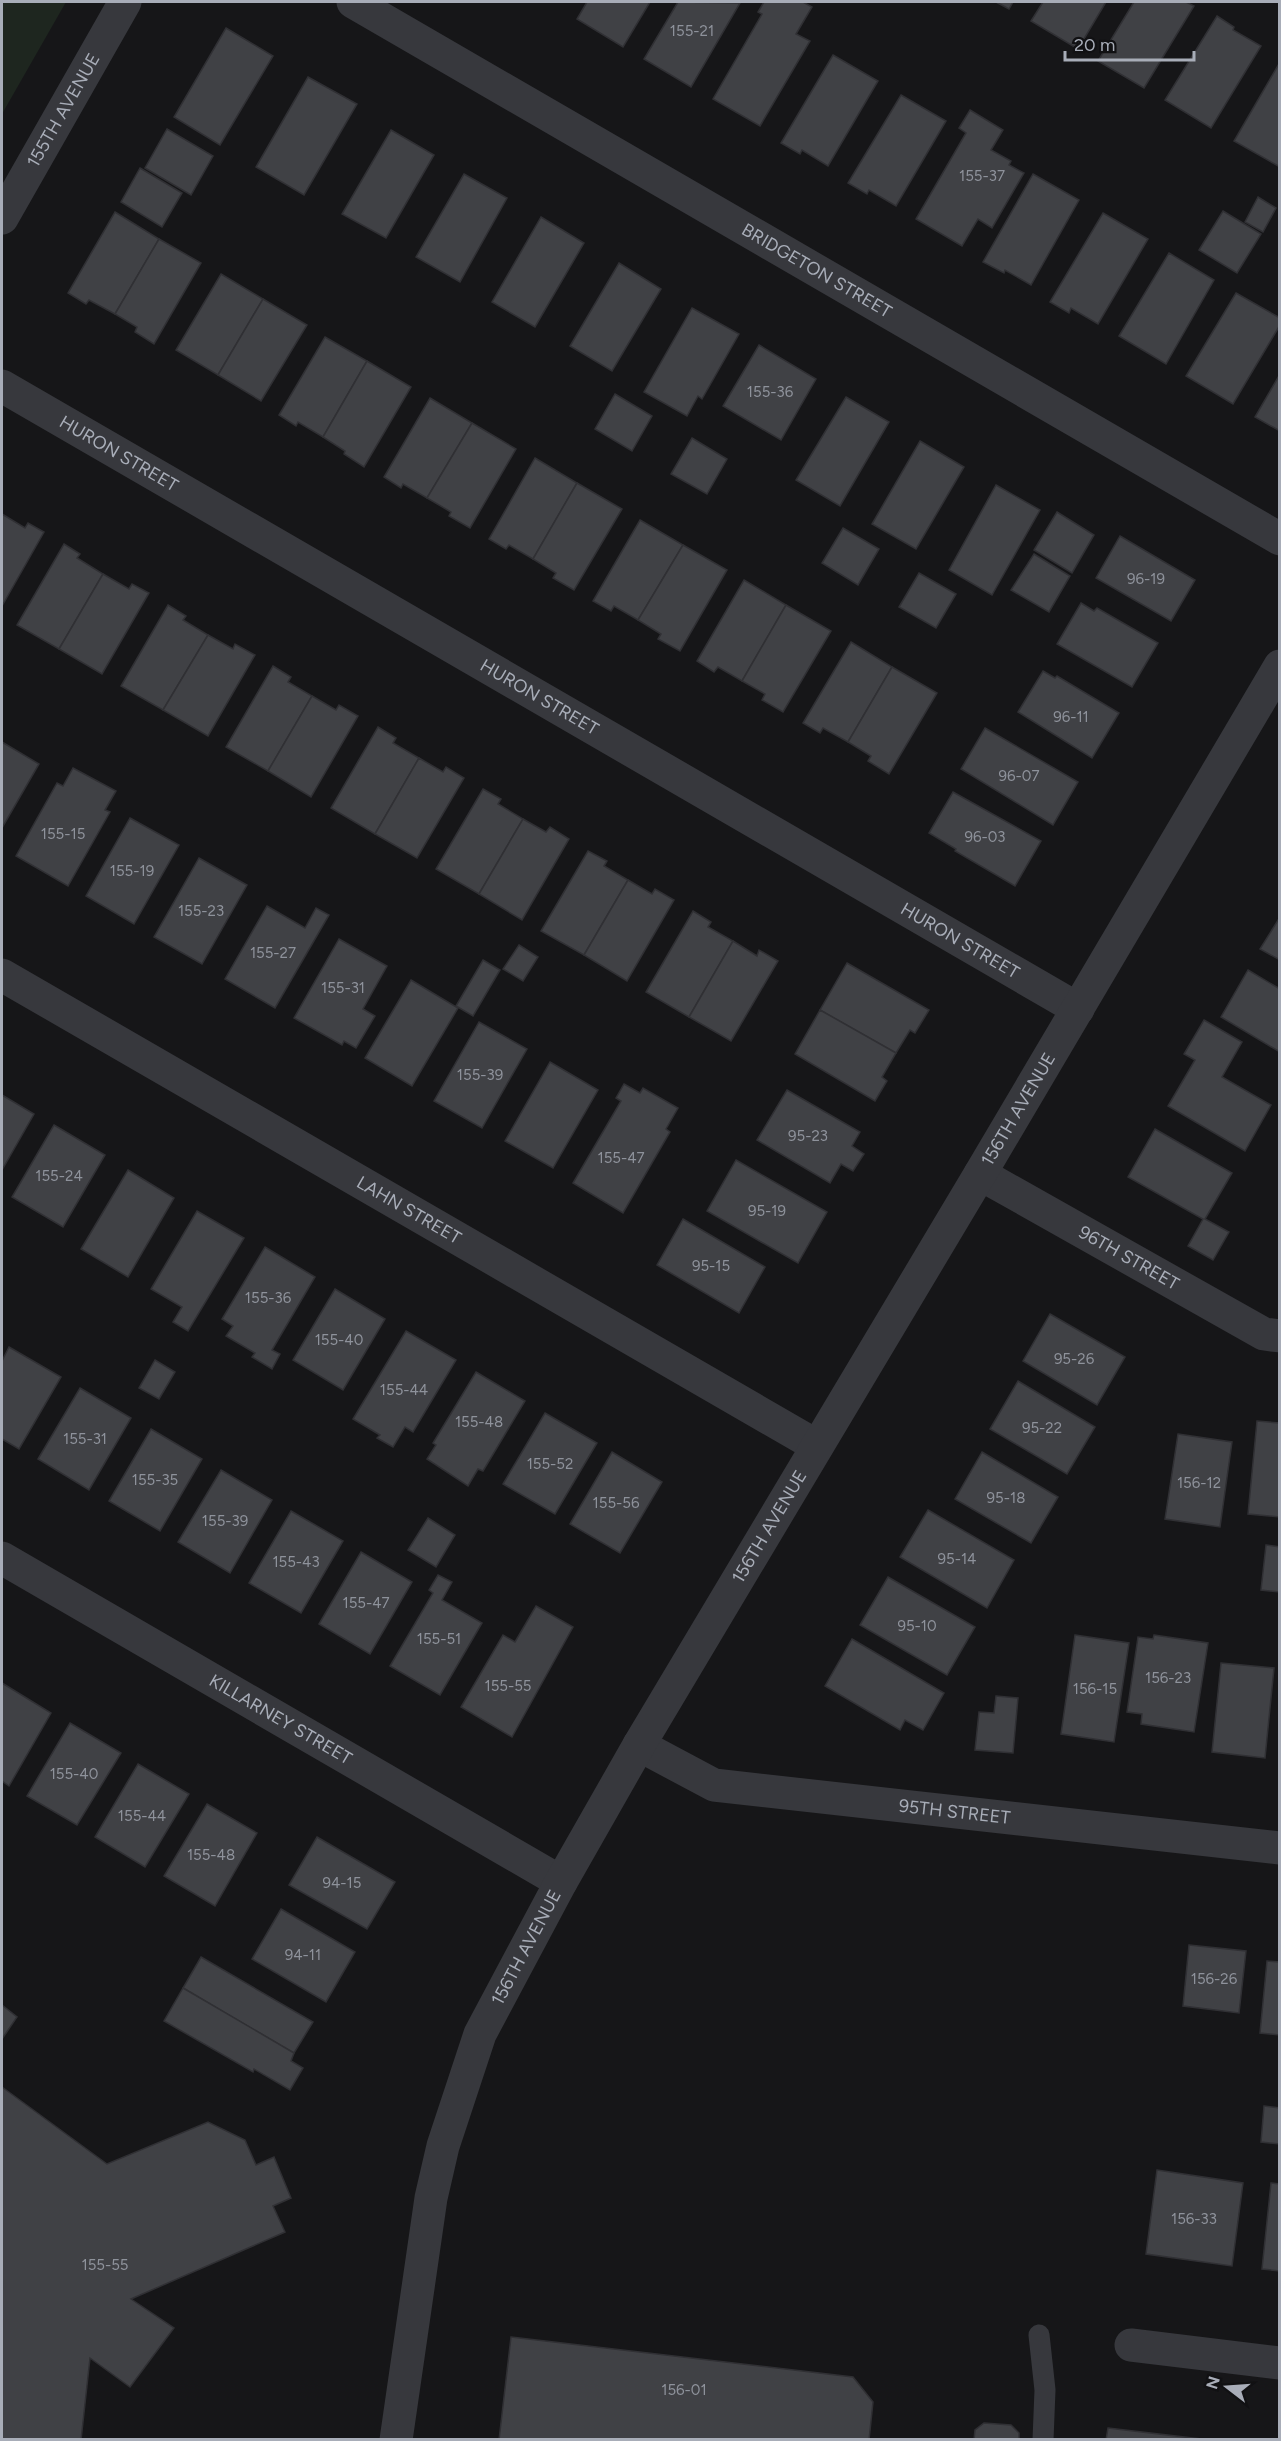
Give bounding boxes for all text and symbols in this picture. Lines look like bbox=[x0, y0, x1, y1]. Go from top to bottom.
house number: 155-21 bbox=[670, 22, 714, 40]
scale bar bbox=[1065, 24, 1194, 62]
text: 20 m bbox=[1074, 34, 1115, 56]
street label: 155TH AVENUE bbox=[22, 49, 105, 171]
house number: 155-37 bbox=[959, 167, 1005, 185]
street label: BRIDGETON STREET bbox=[738, 219, 896, 323]
house number: 155-36 bbox=[747, 383, 794, 401]
street label: HURON STREET bbox=[56, 411, 182, 497]
house number: 96-19 bbox=[1127, 570, 1165, 588]
street label: HURON STREET bbox=[476, 654, 603, 740]
house number: 96-11 bbox=[1053, 708, 1089, 726]
house number: 96-07 bbox=[999, 767, 1039, 785]
house number: 155-15 bbox=[41, 825, 85, 843]
house number: 96-03 bbox=[964, 828, 1006, 846]
house number: 155-19 bbox=[110, 862, 154, 880]
street label: HURON STREET bbox=[897, 898, 1023, 984]
house number: 155-23 bbox=[178, 902, 224, 920]
house number: 155-27 bbox=[250, 944, 296, 962]
house number: 155-31 bbox=[321, 979, 365, 997]
street label: 156TH AVENUE bbox=[976, 1049, 1060, 1170]
house number: 155-39 bbox=[457, 1066, 503, 1084]
house number: 95-23 bbox=[788, 1127, 828, 1145]
house number: 155-47 bbox=[597, 1149, 645, 1167]
house number: 155-24 bbox=[35, 1167, 83, 1185]
street label: LAHN STREET bbox=[353, 1171, 465, 1249]
house number: 95-19 bbox=[748, 1202, 786, 1220]
street label: 96TH STREET bbox=[1075, 1221, 1183, 1295]
house number: 95-15 bbox=[692, 1257, 730, 1275]
house number: 155-36 bbox=[245, 1289, 292, 1307]
house number: 155-40 bbox=[315, 1331, 363, 1349]
house number: 95-26 bbox=[1054, 1350, 1095, 1368]
house number: 155-44 bbox=[380, 1381, 428, 1399]
house number: 155-48 bbox=[455, 1413, 503, 1431]
house number: 95-22 bbox=[1022, 1419, 1062, 1437]
house number: 155-31 bbox=[63, 1430, 107, 1448]
house number: 155-52 bbox=[527, 1455, 573, 1473]
street label: 156TH AVENUE bbox=[727, 1466, 812, 1587]
house number: 155-35 bbox=[132, 1471, 178, 1489]
house number: 156-12 bbox=[1177, 1474, 1221, 1492]
house number: 95-18 bbox=[987, 1489, 1025, 1507]
house number: 155-56 bbox=[593, 1494, 640, 1512]
house number: 155-39 bbox=[202, 1512, 248, 1530]
house number: 95-14 bbox=[938, 1550, 976, 1568]
house number: 155-43 bbox=[272, 1553, 320, 1571]
house number: 155-47 bbox=[342, 1594, 390, 1612]
house number: 95-10 bbox=[897, 1617, 937, 1635]
house number: 155-51 bbox=[417, 1630, 461, 1648]
street label: KILLARNEY STREET bbox=[205, 1669, 356, 1770]
house number: 156-23 bbox=[1145, 1669, 1191, 1687]
house number: 155-55 bbox=[485, 1677, 531, 1695]
house number: 156-15 bbox=[1073, 1680, 1117, 1698]
house number: 155-40 bbox=[50, 1765, 98, 1783]
street label: 95TH STREET bbox=[898, 1795, 1011, 1829]
house number: 155-44 bbox=[118, 1807, 166, 1825]
house number: 155-48 bbox=[187, 1846, 235, 1864]
house number: 94-15 bbox=[323, 1874, 361, 1892]
street label: 156TH AVENUE bbox=[486, 1886, 566, 2009]
house number: 94-11 bbox=[285, 1946, 321, 1964]
house number: 156-26 bbox=[1191, 1970, 1238, 1988]
house number: 156-33 bbox=[1171, 2210, 1217, 2228]
house number: 155-55 bbox=[82, 2256, 128, 2274]
north arrow bbox=[1197, 2357, 1257, 2417]
text: N bbox=[1202, 2374, 1224, 2391]
house number: 156-01 bbox=[661, 2381, 707, 2399]

